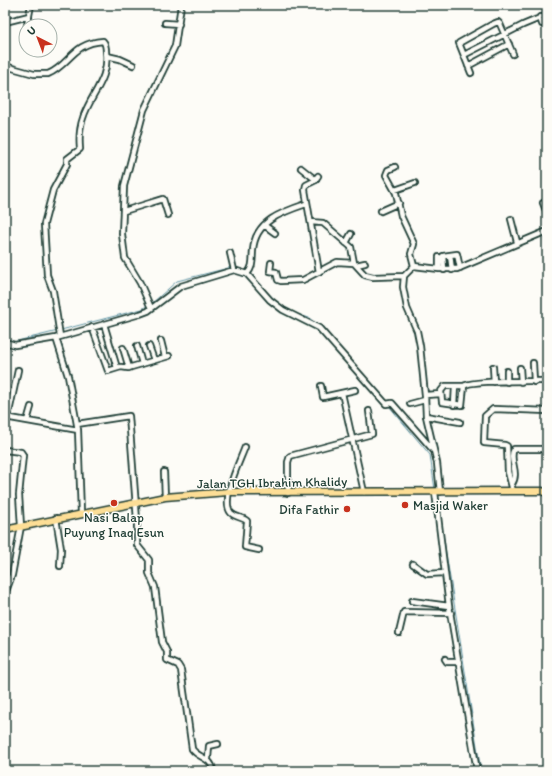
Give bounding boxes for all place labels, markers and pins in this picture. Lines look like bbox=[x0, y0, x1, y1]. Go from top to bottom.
marker: Nasi Balap Puyung Inaq Esun bbox=[109, 498, 119, 508]
place label: Masjid Waker bbox=[413, 498, 488, 513]
marker: Masjid Waker bbox=[400, 500, 410, 510]
place label: Difa Fathir bbox=[279, 502, 340, 517]
marker: Difa Fathir bbox=[342, 504, 352, 514]
place label: Nasi Balap Puyung Inaq Esun bbox=[64, 510, 165, 540]

